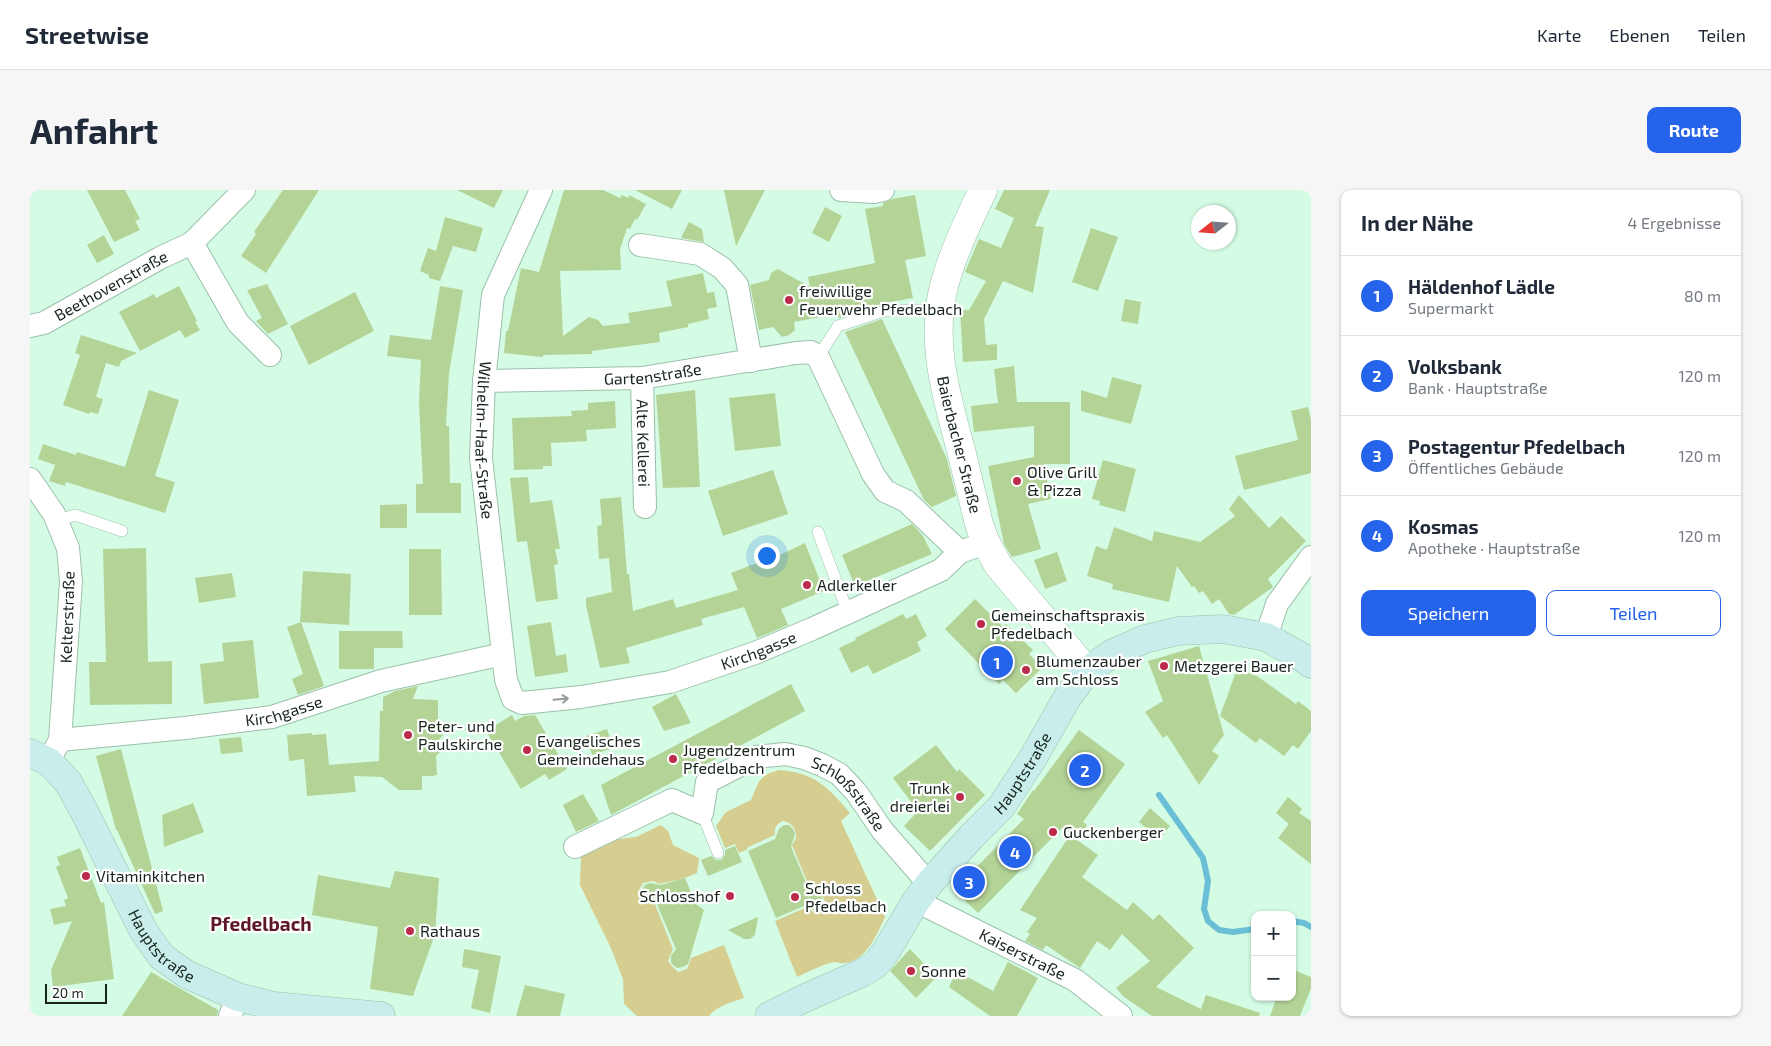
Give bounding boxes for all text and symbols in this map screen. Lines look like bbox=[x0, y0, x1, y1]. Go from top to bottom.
text: Streetwise bbox=[25, 20, 149, 49]
text: Karte bbox=[1537, 24, 1581, 46]
text: Ebenen bbox=[1609, 24, 1670, 46]
text: Teilen bbox=[1698, 24, 1746, 46]
button: Route bbox=[1647, 107, 1741, 153]
text: Anfahrt bbox=[30, 109, 158, 151]
north arrow bbox=[1191, 205, 1236, 250]
text: In der Nähe bbox=[1361, 210, 1473, 235]
text: 4 Ergebnisse bbox=[1628, 213, 1721, 232]
street label: Beethovenstraße bbox=[51, 246, 170, 324]
text: Häldenhof Lädle bbox=[1408, 275, 1555, 298]
place label: freiwillige Feuerwehr Pfedelbach bbox=[799, 281, 962, 318]
text: 1 bbox=[1374, 286, 1380, 305]
text: 80 m bbox=[1684, 286, 1721, 305]
marker: freiwillige Feuerwehr Pfedelbach bbox=[783, 294, 795, 306]
text: Supermarkt bbox=[1408, 298, 1494, 317]
text: Volksbank bbox=[1408, 355, 1502, 378]
street label: Gartenstraße bbox=[604, 359, 703, 388]
street label: Wilhelm-Haaf-Straße bbox=[472, 360, 498, 520]
text: 2 bbox=[1372, 366, 1382, 385]
text: 120 m bbox=[1678, 366, 1721, 385]
street label: Baierbacher Straße bbox=[934, 374, 986, 515]
text: Bank · Hauptstraße bbox=[1408, 378, 1548, 397]
street label: Alte Kellerei bbox=[633, 399, 655, 487]
text: Postagentur Pfedelbach bbox=[1408, 435, 1625, 458]
text: 3 bbox=[1372, 446, 1382, 465]
text: 120 m bbox=[1678, 446, 1721, 465]
text: Öffentliches Gebäude bbox=[1408, 458, 1563, 477]
place label: Olive Grill & Pizza bbox=[1027, 462, 1097, 499]
marker: Olive Grill & Pizza bbox=[1011, 475, 1023, 487]
text: Kosmas bbox=[1408, 515, 1479, 538]
text: 4 bbox=[1372, 526, 1382, 545]
text: 120 m bbox=[1678, 526, 1721, 545]
text: Apotheke · Hauptstraße bbox=[1408, 538, 1580, 557]
your location bbox=[754, 543, 780, 569]
street label: Kelterstraße bbox=[55, 570, 78, 663]
place label: Adlerkeller bbox=[817, 575, 897, 594]
marker: Adlerkeller bbox=[801, 579, 813, 591]
button: Speichern bbox=[1361, 590, 1536, 636]
button: Teilen bbox=[1546, 590, 1721, 636]
place label: Gemeinschaftspraxis Pfedelbach bbox=[991, 605, 1145, 642]
marker: Gemeinschaftspraxis Pfedelbach bbox=[975, 618, 987, 630]
street label: Kirchgasse bbox=[718, 627, 799, 673]
pin: 1 bbox=[981, 643, 1013, 681]
place label: Blumenzauber am Schloss bbox=[1036, 651, 1142, 688]
place label: Metzgerei Bauer bbox=[1174, 656, 1294, 675]
marker: Metzgerei Bauer bbox=[1158, 660, 1170, 672]
marker: Blumenzauber am Schloss bbox=[1020, 664, 1032, 676]
street label: Kirchgasse bbox=[244, 691, 325, 729]
one-way arrow bbox=[553, 694, 569, 704]
place label: Peter- und Paulskirche bbox=[418, 716, 502, 753]
marker: Peter- und Paulskirche bbox=[402, 729, 414, 741]
street label: Hauptstraße bbox=[990, 729, 1055, 818]
place label: Evangelisches Gemeindehaus bbox=[537, 731, 645, 768]
place label: Jugendzentrum Pfedelbach bbox=[683, 740, 795, 777]
marker: Evangelisches Gemeindehaus bbox=[521, 744, 533, 756]
pin: 2 bbox=[1069, 751, 1101, 789]
street label: Schloßstraße bbox=[809, 752, 890, 834]
marker: Jugendzentrum Pfedelbach bbox=[667, 753, 679, 765]
place label: Trunk dreierlei bbox=[890, 778, 950, 815]
marker: Trunk dreierlei bbox=[954, 791, 966, 803]
place label: Guckenberger bbox=[1063, 822, 1164, 841]
marker: Guckenberger bbox=[1047, 826, 1059, 838]
pin: 4 bbox=[999, 833, 1031, 871]
pin: 3 bbox=[953, 863, 985, 901]
place label: Vitaminkitchen bbox=[96, 866, 205, 885]
marker: Vitaminkitchen bbox=[80, 870, 92, 882]
place label: Schloss Pfedelbach bbox=[805, 878, 887, 915]
place label: Schlosshof bbox=[639, 886, 721, 905]
marker: Schlosshof bbox=[724, 890, 736, 902]
marker: Schloss Pfedelbach bbox=[789, 891, 801, 903]
street label: Hauptstraße bbox=[125, 906, 198, 986]
map controls bbox=[1251, 911, 1296, 1001]
button: + bbox=[1251, 911, 1296, 956]
district label: Pfedelbach bbox=[210, 912, 312, 935]
place label: Rathaus bbox=[420, 921, 480, 940]
street label: Kaiserstraße bbox=[976, 924, 1069, 983]
marker: Rathaus bbox=[404, 925, 416, 937]
button: − bbox=[1251, 956, 1296, 1001]
place label: Sonne bbox=[921, 961, 966, 980]
marker: Sonne bbox=[905, 965, 917, 977]
scale bar bbox=[45, 981, 108, 1004]
text: 20 m bbox=[52, 984, 84, 1001]

